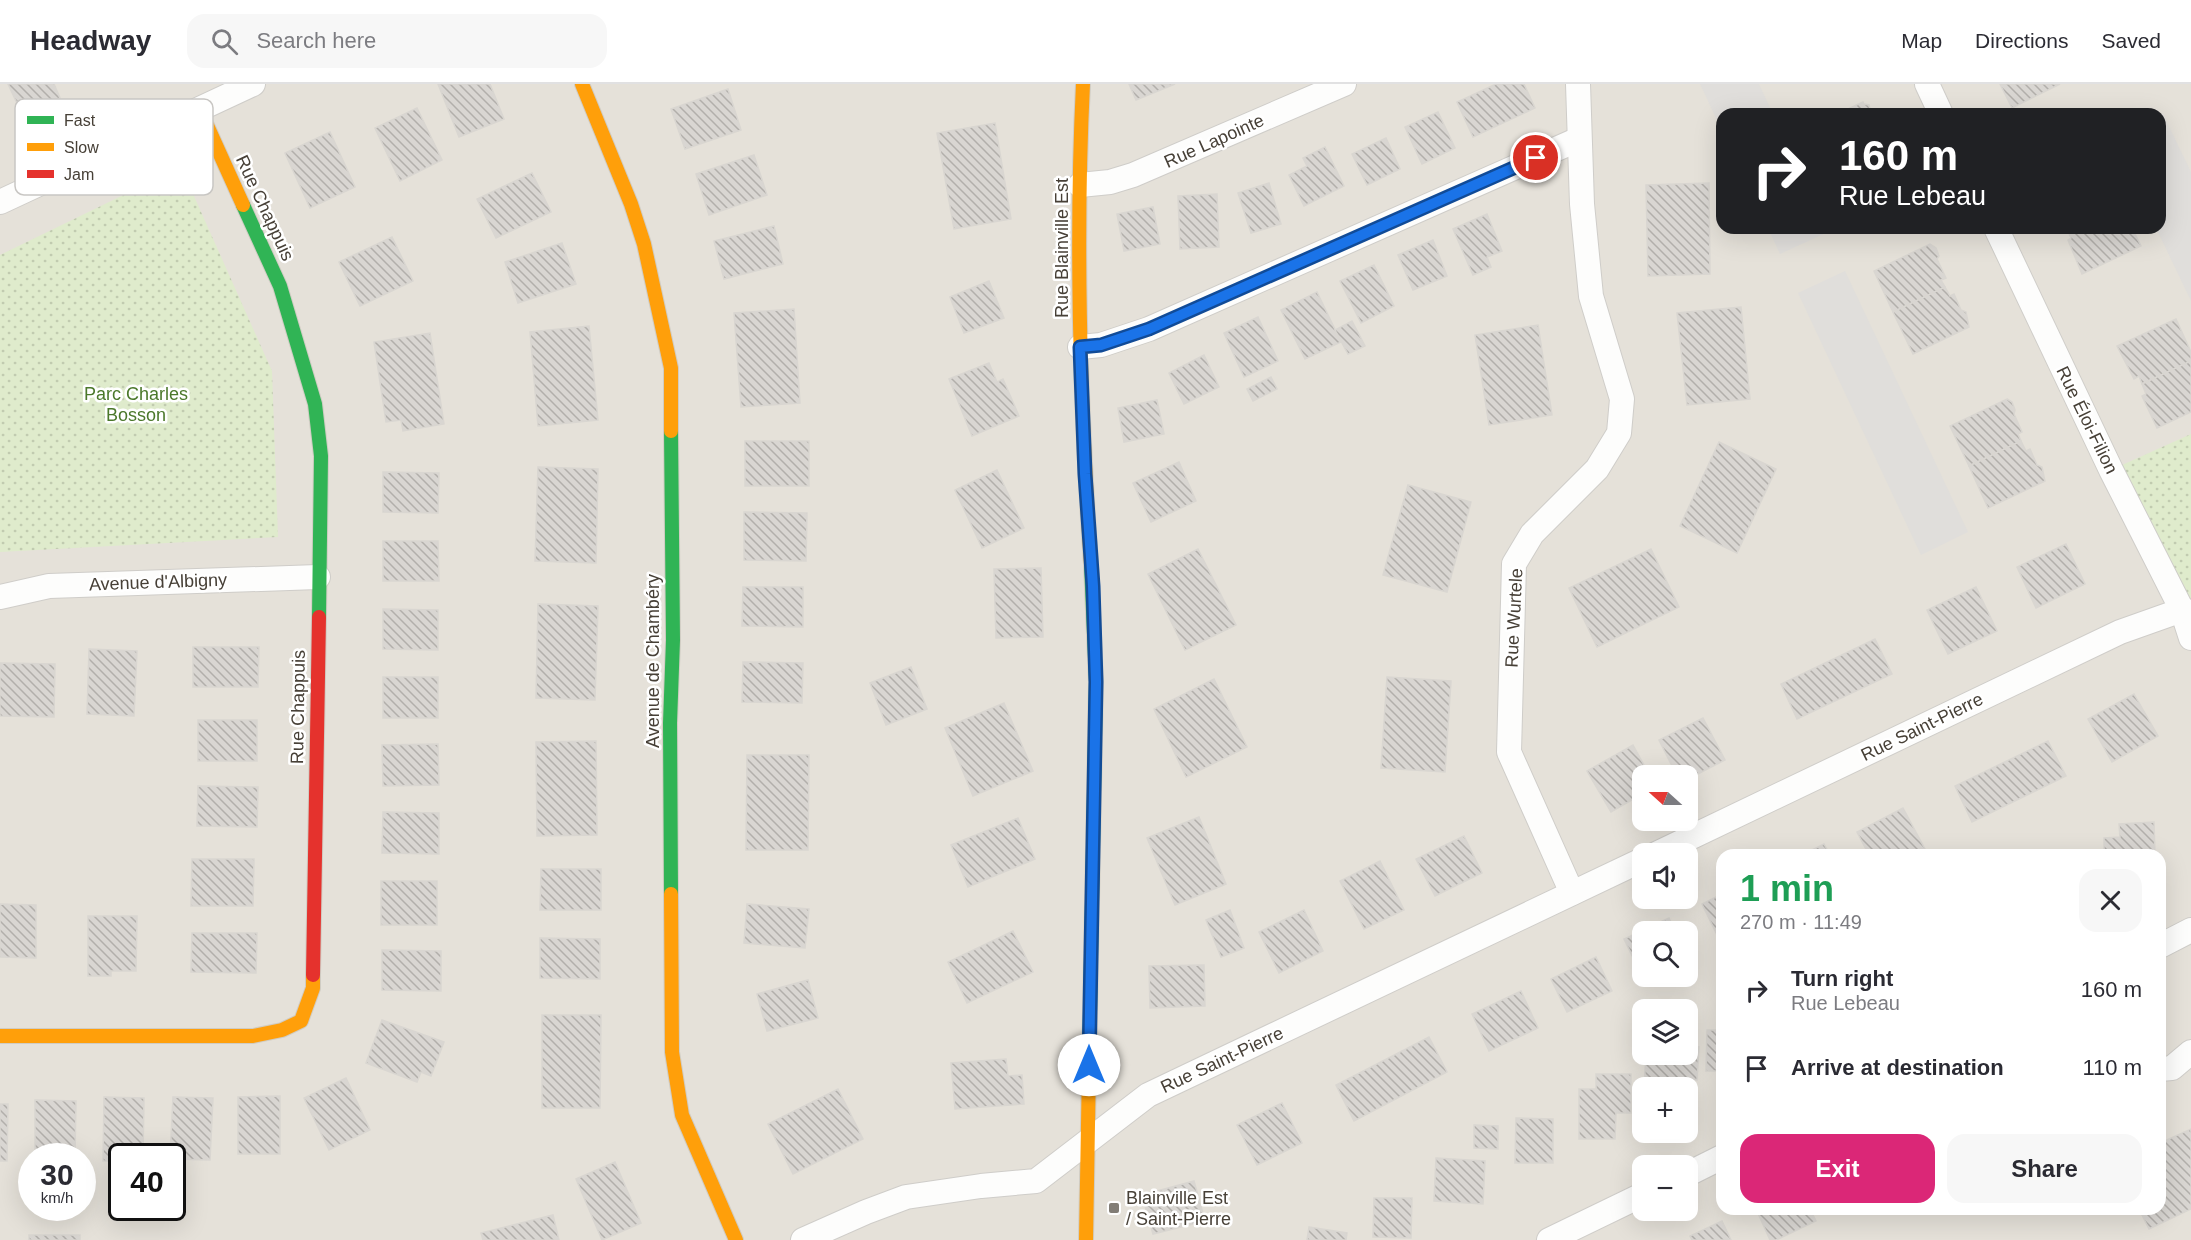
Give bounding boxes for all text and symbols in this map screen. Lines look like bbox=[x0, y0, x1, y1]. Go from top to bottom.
search box bbox=[187, 14, 607, 68]
text: Headway bbox=[30, 25, 151, 56]
icon: search bbox=[208, 25, 241, 58]
text: Search here bbox=[256, 28, 376, 53]
text: Map bbox=[1901, 29, 1942, 52]
text: Directions bbox=[1975, 29, 2068, 52]
text: Saved bbox=[2101, 29, 2161, 52]
legend bbox=[15, 99, 213, 195]
street label: Rue Lapointe bbox=[1161, 110, 1267, 172]
text: Fast bbox=[64, 112, 96, 129]
pin bbox=[1510, 132, 1561, 183]
icon: right bbox=[1740, 132, 1818, 210]
text: 160 m bbox=[1839, 132, 1958, 179]
text: Slow bbox=[64, 139, 99, 156]
icon: arrive bbox=[1519, 141, 1552, 174]
street label: Rue Chappuis bbox=[232, 152, 298, 264]
text: Jam bbox=[64, 166, 94, 183]
street label: Rue Blainville Est bbox=[1052, 178, 1072, 318]
text: Rue Lebeau bbox=[1839, 181, 1986, 211]
street label: Rue Éloi-Filion bbox=[2052, 363, 2122, 477]
park label: Parc Charles Bosson bbox=[84, 384, 188, 425]
street label: Rue Wurtele bbox=[1501, 568, 1527, 668]
street label: Avenue d'Albigny bbox=[89, 570, 227, 594]
street label: Avenue de Chambéry bbox=[643, 574, 663, 748]
street label: Rue Chappuis bbox=[287, 650, 309, 764]
street label: Rue Saint-Pierre bbox=[1858, 689, 1986, 765]
north arrow bbox=[1632, 765, 1698, 831]
map controls bbox=[1632, 765, 1698, 1221]
button: sound bbox=[1632, 843, 1698, 909]
text: 1 min bbox=[1740, 868, 1834, 909]
button: close bbox=[2079, 869, 2142, 932]
text: 270 m · 11:49 bbox=[1740, 911, 1862, 933]
button: search bbox=[1632, 921, 1698, 987]
text: Turn right bbox=[1791, 966, 1893, 991]
icon: right bbox=[1740, 974, 1773, 1007]
text: 160 m bbox=[2081, 977, 2142, 1002]
text: Rue Lebeau bbox=[1791, 992, 1900, 1014]
button: layers bbox=[1632, 999, 1698, 1065]
street label: Rue Saint-Pierre bbox=[1157, 1023, 1287, 1097]
position arrow bbox=[1057, 1033, 1121, 1097]
icon: arrive bbox=[1740, 1052, 1773, 1085]
text: Arrive at destination bbox=[1791, 1055, 2004, 1080]
text: 110 m bbox=[2082, 1055, 2142, 1080]
button: + bbox=[1632, 1077, 1698, 1143]
button: Exit bbox=[1740, 1134, 1935, 1203]
button: Share bbox=[1947, 1134, 2142, 1203]
speed limit sign: 40 bbox=[108, 1143, 186, 1221]
button: − bbox=[1632, 1155, 1698, 1221]
text: 30 bbox=[40, 1158, 74, 1191]
place label: Blainville Est / Saint-Pierre bbox=[1126, 1188, 1231, 1229]
text: km/h bbox=[41, 1189, 73, 1206]
marker: Blainville Est / Saint-Pierre bbox=[1107, 1201, 1121, 1215]

